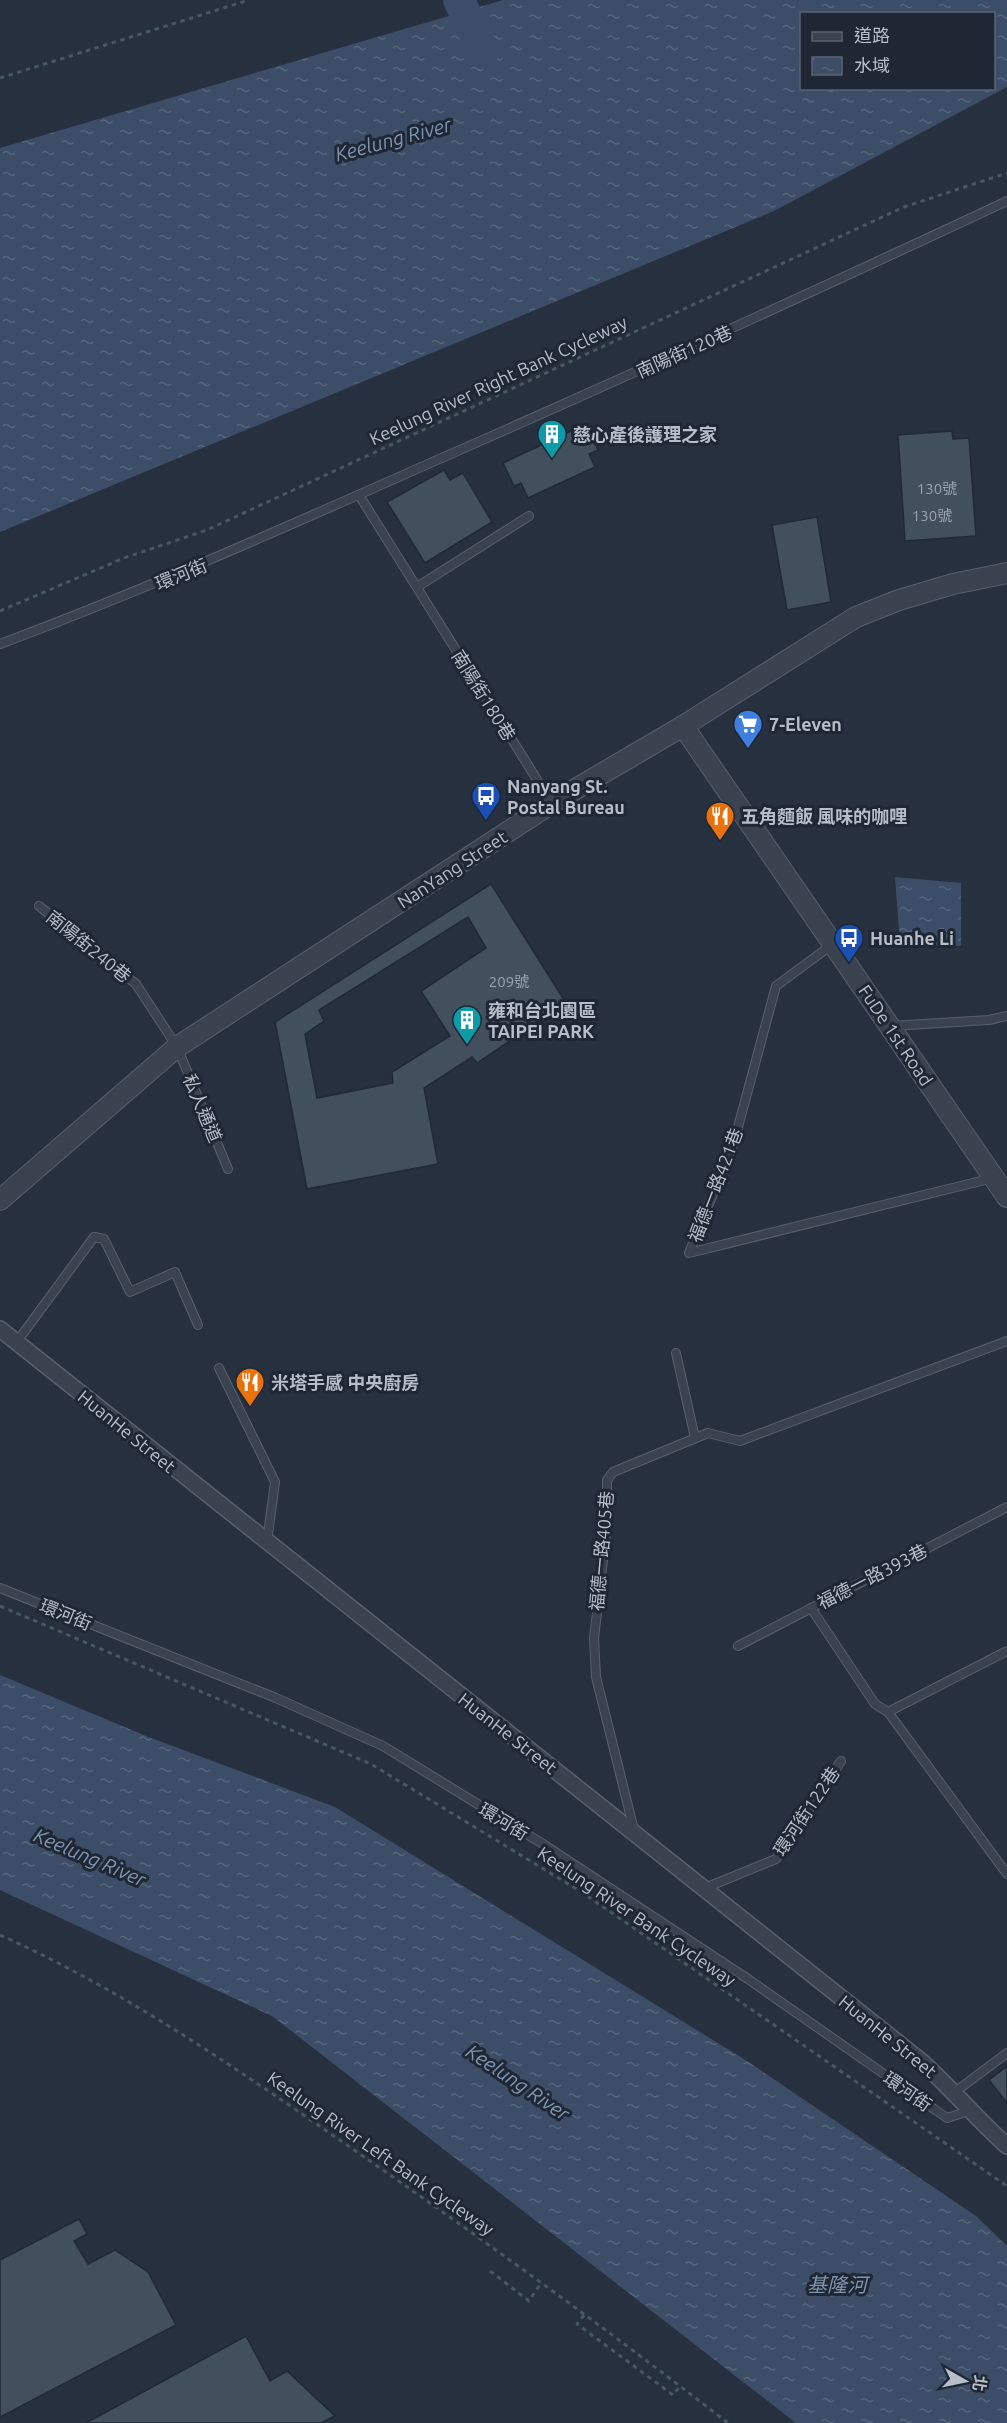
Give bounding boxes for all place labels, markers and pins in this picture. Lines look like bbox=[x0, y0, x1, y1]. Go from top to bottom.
building icon: 慈心產後護理之家 bbox=[536, 418, 568, 460]
place label: 慈心產後護理之家 bbox=[573, 424, 717, 444]
supermarket icon: 7-Eleven bbox=[732, 708, 764, 750]
place label: 7-Eleven bbox=[769, 714, 842, 734]
place label: Nanyang St. Postal Bureau bbox=[507, 776, 625, 817]
bus stop icon: Nanyang St. Postal Bureau bbox=[470, 780, 502, 822]
restaurant icon: 五角麵飯 風味的咖哩 bbox=[704, 800, 736, 842]
place label: 五角麵飯 風味的咖哩 bbox=[741, 806, 907, 826]
bus stop icon: Huanhe Li bbox=[833, 922, 865, 964]
place label: Huanhe Li bbox=[870, 928, 954, 948]
place label: 雍和台北園區 TAIPEI PARK bbox=[488, 1000, 596, 1041]
building icon: 雍和台北園區 TAIPEI PARK bbox=[451, 1004, 483, 1046]
restaurant icon: 米塔手感 中央廚房 bbox=[234, 1366, 266, 1408]
place label: 米塔手感 中央廚房 bbox=[271, 1372, 419, 1392]

